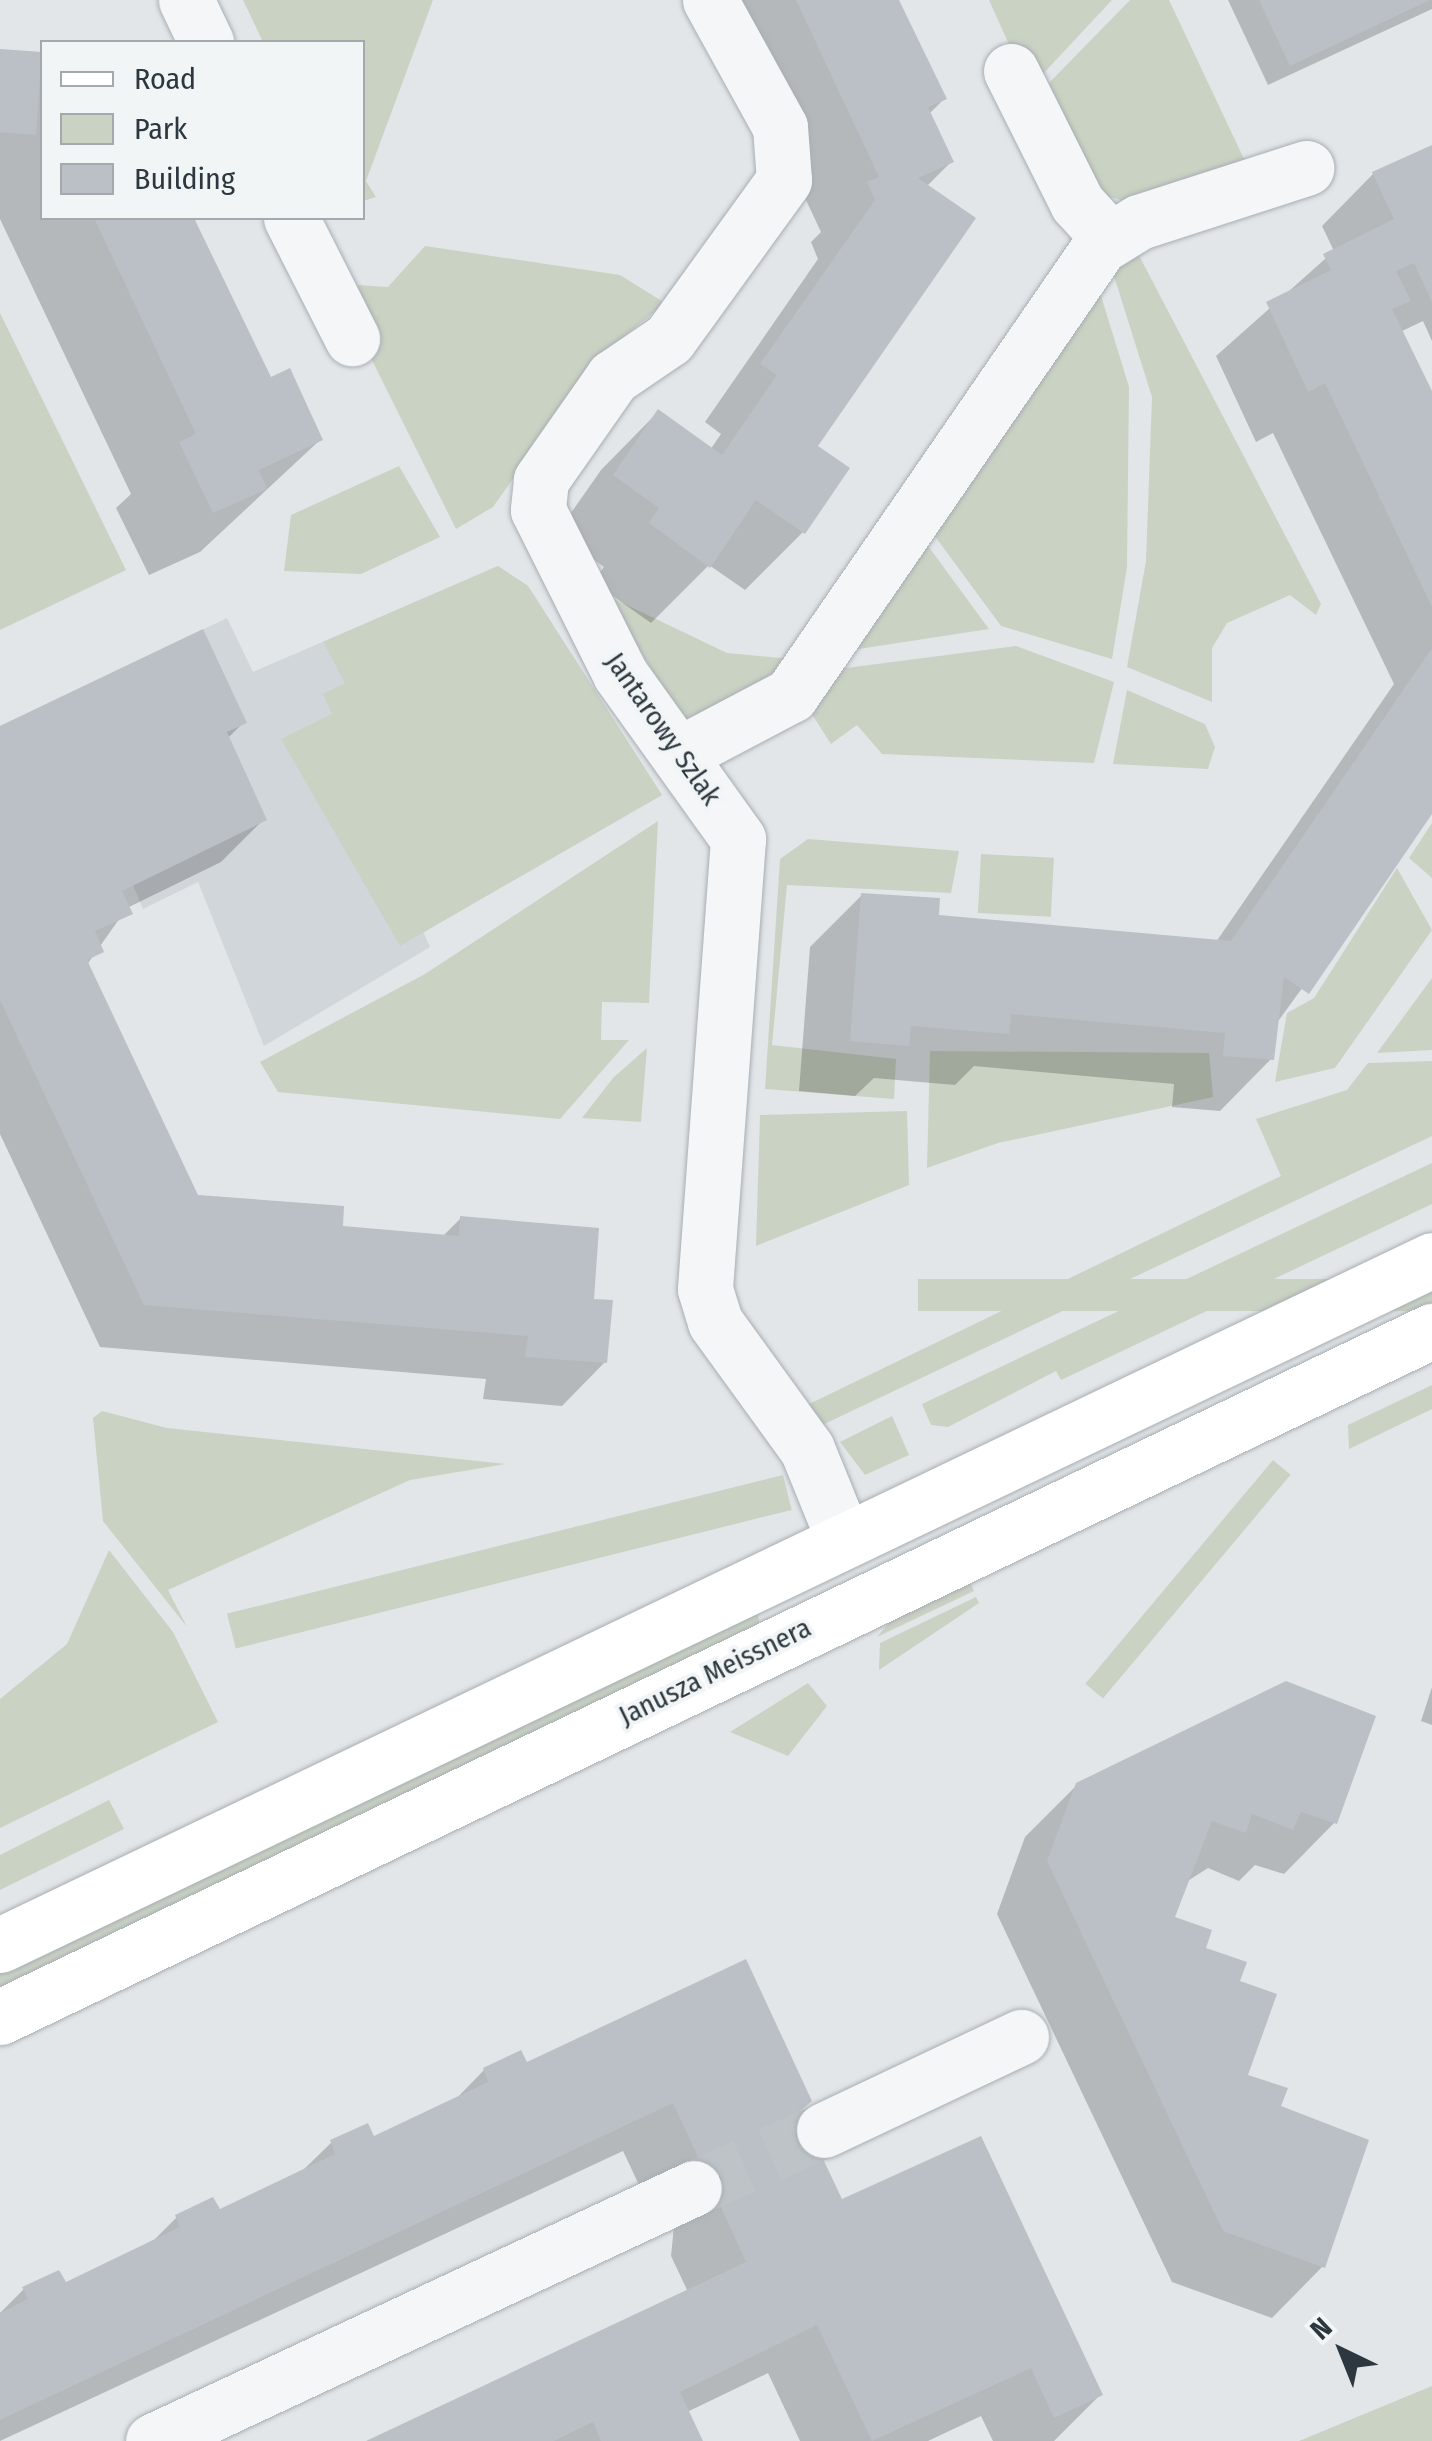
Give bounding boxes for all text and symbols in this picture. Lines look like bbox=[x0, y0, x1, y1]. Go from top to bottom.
legend bbox=[40, 40, 365, 220]
text: Road bbox=[134, 61, 196, 97]
text: Park bbox=[134, 111, 187, 147]
text: Building bbox=[134, 161, 235, 197]
street label: Jantarowy Szlak bbox=[598, 646, 728, 812]
street label: Janusza Meissnera bbox=[614, 1611, 816, 1733]
north arrow bbox=[1292, 2301, 1392, 2401]
text: N bbox=[1304, 2311, 1339, 2346]

